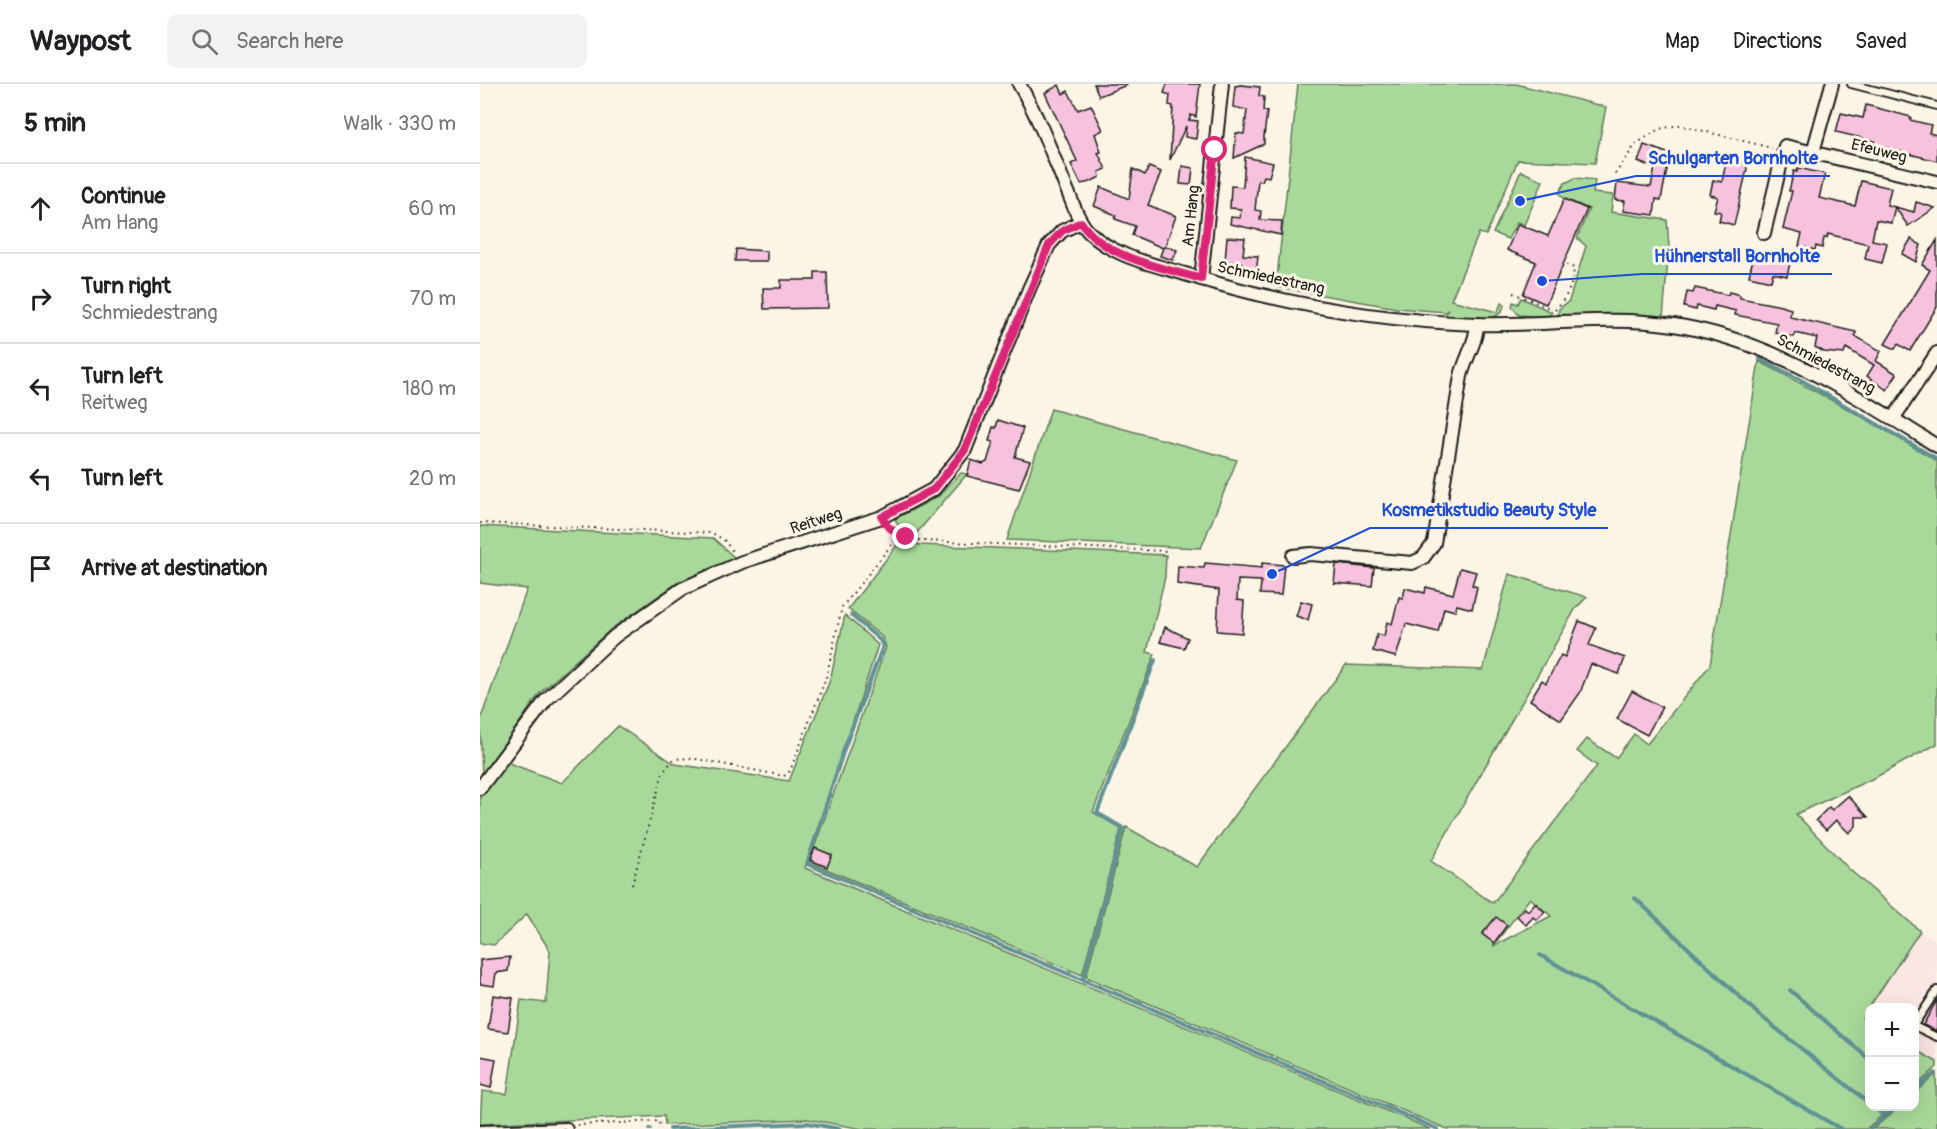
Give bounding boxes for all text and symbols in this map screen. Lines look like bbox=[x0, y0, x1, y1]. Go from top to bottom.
search box bbox=[167, 14, 587, 68]
text: Waypost bbox=[30, 24, 131, 59]
icon: search bbox=[188, 25, 221, 58]
text: Search here bbox=[236, 27, 343, 55]
text: Map bbox=[1665, 28, 1700, 55]
text: Directions bbox=[1733, 28, 1822, 55]
text: Saved bbox=[1855, 28, 1907, 55]
text: 5 min bbox=[24, 107, 86, 139]
text: Walk · 330 m bbox=[343, 111, 456, 136]
street label: Efeuweg bbox=[1849, 134, 1909, 168]
route start bbox=[1201, 136, 1227, 162]
callout: Schulgarten Bornholte bbox=[1636, 140, 1830, 176]
text: Schulgarten Bornholte bbox=[1648, 147, 1819, 170]
text: Continue bbox=[81, 182, 165, 210]
street label: Am Hang bbox=[1178, 184, 1204, 248]
icon: ahead bbox=[24, 192, 57, 225]
text: 60 m bbox=[409, 196, 456, 221]
text: Am Hang bbox=[81, 210, 158, 235]
callout: Hühnerstall Bornholte bbox=[1642, 238, 1832, 274]
text: Hühnerstall Bornholte bbox=[1654, 245, 1821, 268]
street label: Schmiedestrang bbox=[1216, 257, 1326, 299]
text: Turn right bbox=[81, 272, 171, 300]
icon: right bbox=[24, 282, 57, 315]
text: 70 m bbox=[410, 286, 456, 311]
text: Schmiedestrang bbox=[81, 300, 217, 325]
street label: Schmiedestrang bbox=[1773, 330, 1879, 398]
text: Turn left bbox=[81, 362, 163, 390]
icon: left bbox=[24, 372, 57, 405]
text: 180 m bbox=[402, 376, 456, 401]
text: Reitweg bbox=[81, 390, 147, 415]
icon: left bbox=[24, 462, 57, 495]
text: Turn left bbox=[81, 464, 163, 492]
text: 20 m bbox=[409, 466, 456, 491]
callout: Kosmetikstudio Beauty Style bbox=[1370, 492, 1608, 528]
text: Kosmetikstudio Beauty Style bbox=[1382, 499, 1598, 522]
street label: Reitweg bbox=[788, 503, 844, 539]
route end bbox=[892, 523, 918, 549]
icon: arrive bbox=[24, 552, 57, 585]
text: Arrive at destination bbox=[81, 554, 267, 582]
map controls bbox=[1865, 1003, 1919, 1111]
button: + bbox=[1865, 1003, 1919, 1057]
button: − bbox=[1865, 1057, 1919, 1111]

